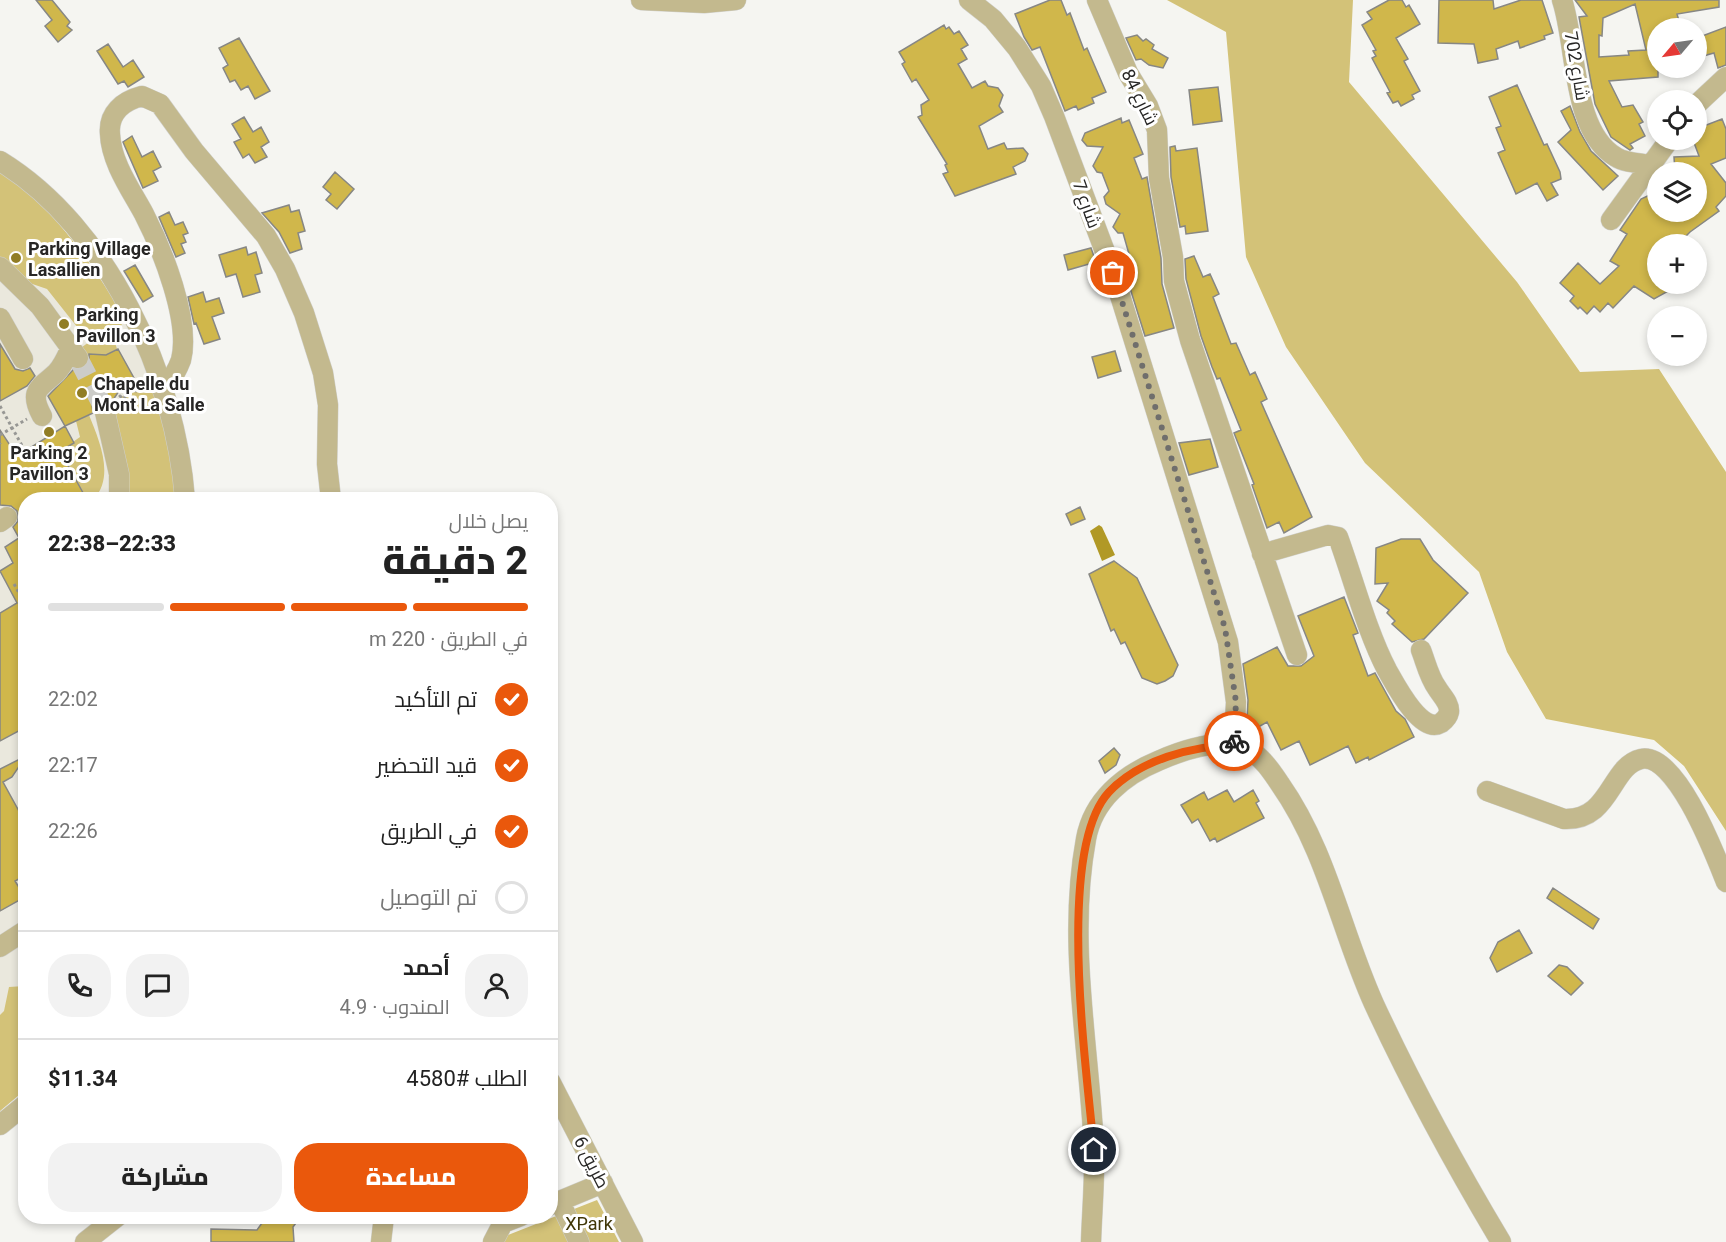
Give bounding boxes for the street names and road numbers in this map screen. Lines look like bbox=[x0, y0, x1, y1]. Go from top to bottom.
street label: شارع 702 bbox=[1559, 30, 1593, 102]
street label: شارع 84 bbox=[1116, 66, 1162, 129]
street label: شارع 7 bbox=[1067, 177, 1105, 232]
street label: طريق 6 bbox=[568, 1132, 614, 1193]

